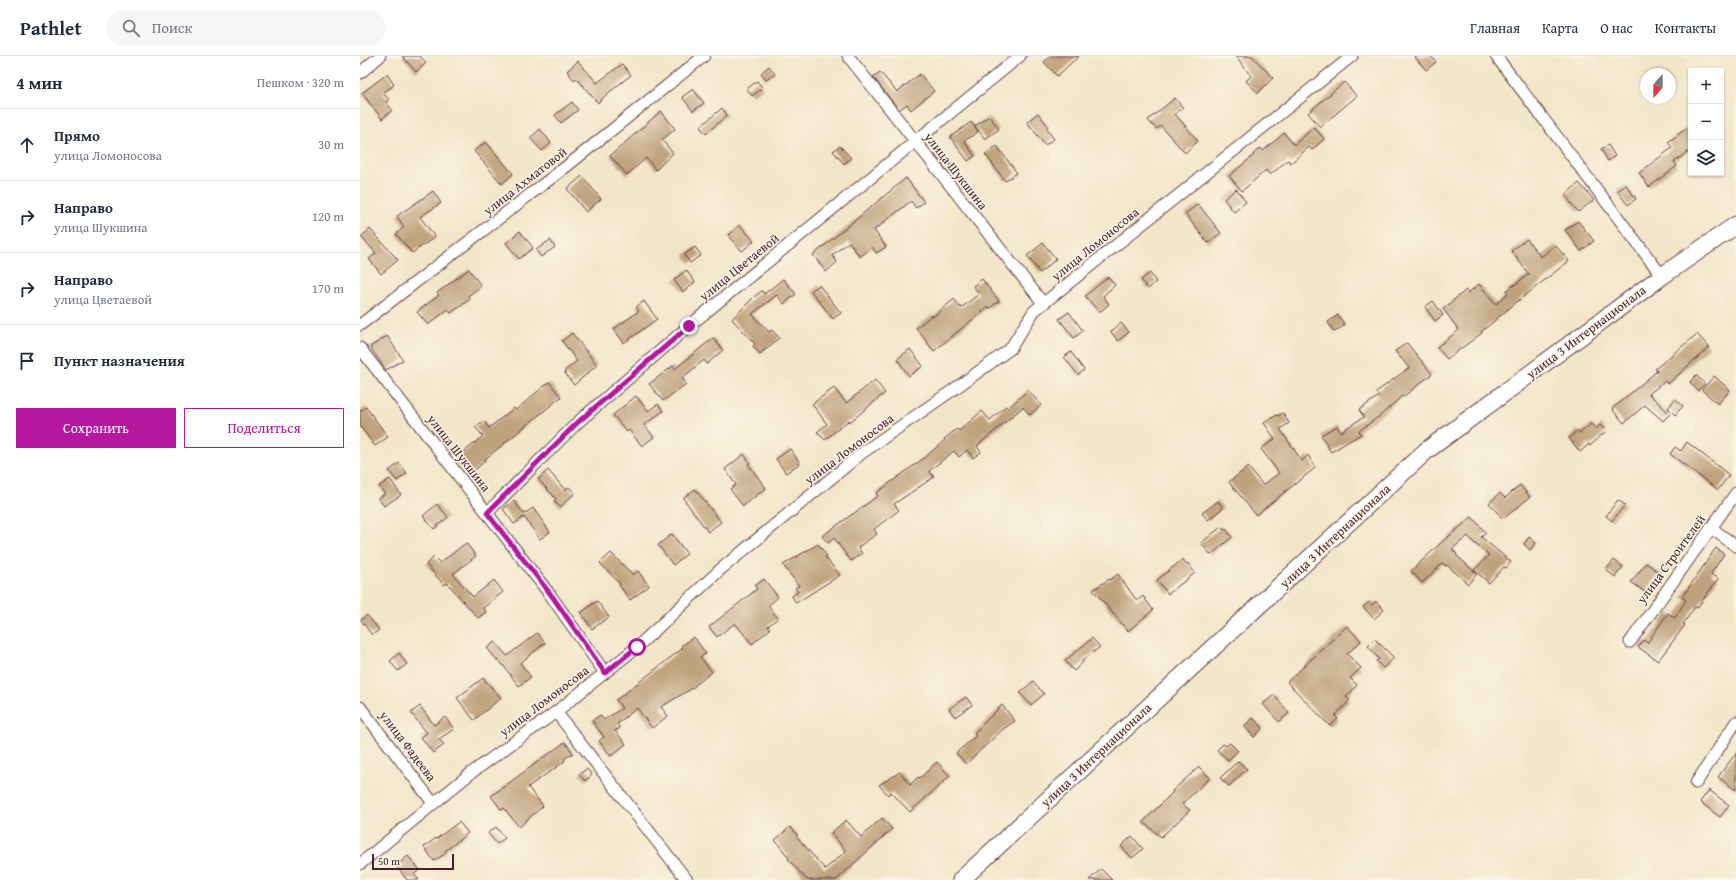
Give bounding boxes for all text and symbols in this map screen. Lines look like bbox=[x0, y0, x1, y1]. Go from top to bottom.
search box bbox=[106, 10, 386, 46]
text: Pathlet bbox=[20, 14, 82, 42]
icon: search bbox=[120, 17, 142, 39]
text: Поиск bbox=[152, 17, 192, 38]
text: Главная bbox=[1470, 18, 1520, 38]
text: Карта bbox=[1542, 18, 1578, 38]
text: О нас bbox=[1600, 18, 1633, 38]
text: Контакты bbox=[1655, 18, 1716, 38]
north arrow bbox=[1640, 68, 1676, 104]
map controls bbox=[1688, 68, 1724, 176]
button: + bbox=[1688, 68, 1724, 104]
text: 4 мин bbox=[16, 70, 62, 95]
text: Пешком · 320 m bbox=[257, 73, 344, 92]
button: − bbox=[1688, 104, 1724, 140]
text: Прямо bbox=[54, 125, 100, 146]
street label: улица Шукшина bbox=[919, 127, 993, 214]
icon: ahead bbox=[16, 134, 38, 156]
text: 30 m bbox=[318, 135, 344, 154]
button: layers bbox=[1688, 140, 1724, 176]
street label: улица Ахматовой bbox=[478, 142, 571, 220]
text: улица Ломоносова bbox=[54, 146, 162, 165]
text: Направо bbox=[54, 197, 113, 218]
street label: улица Ломоносова bbox=[1046, 202, 1144, 286]
icon: right bbox=[16, 206, 38, 228]
text: 120 m bbox=[312, 207, 344, 226]
text: улица Шукшина bbox=[54, 218, 148, 237]
street label: улица Цветаевой bbox=[694, 229, 783, 306]
text: Направо bbox=[54, 269, 113, 290]
icon: right bbox=[16, 278, 38, 300]
text: 170 m bbox=[312, 279, 344, 298]
street label: улица 3 Интернационала bbox=[1521, 280, 1650, 384]
text: улица Цветаевой bbox=[54, 290, 152, 309]
route end bbox=[680, 317, 698, 335]
icon: arrive bbox=[16, 350, 38, 372]
text: Пункт назначения bbox=[54, 350, 185, 371]
button: Сохранить bbox=[16, 408, 176, 448]
button: Поделиться bbox=[184, 408, 344, 448]
street label: улица Ломоносова bbox=[799, 408, 898, 490]
street label: улица Шукшина bbox=[422, 409, 496, 496]
street label: улица 3 Интернационала bbox=[1275, 479, 1395, 593]
street label: улица Строителей bbox=[1632, 510, 1710, 608]
route start bbox=[628, 638, 646, 656]
street label: улица Ломоносова bbox=[494, 660, 593, 742]
street label: улица 3 Интернационала bbox=[1036, 698, 1156, 812]
street label: улица Фадеева bbox=[374, 706, 441, 786]
scale bar bbox=[372, 852, 454, 871]
text: 50 m bbox=[378, 853, 400, 869]

